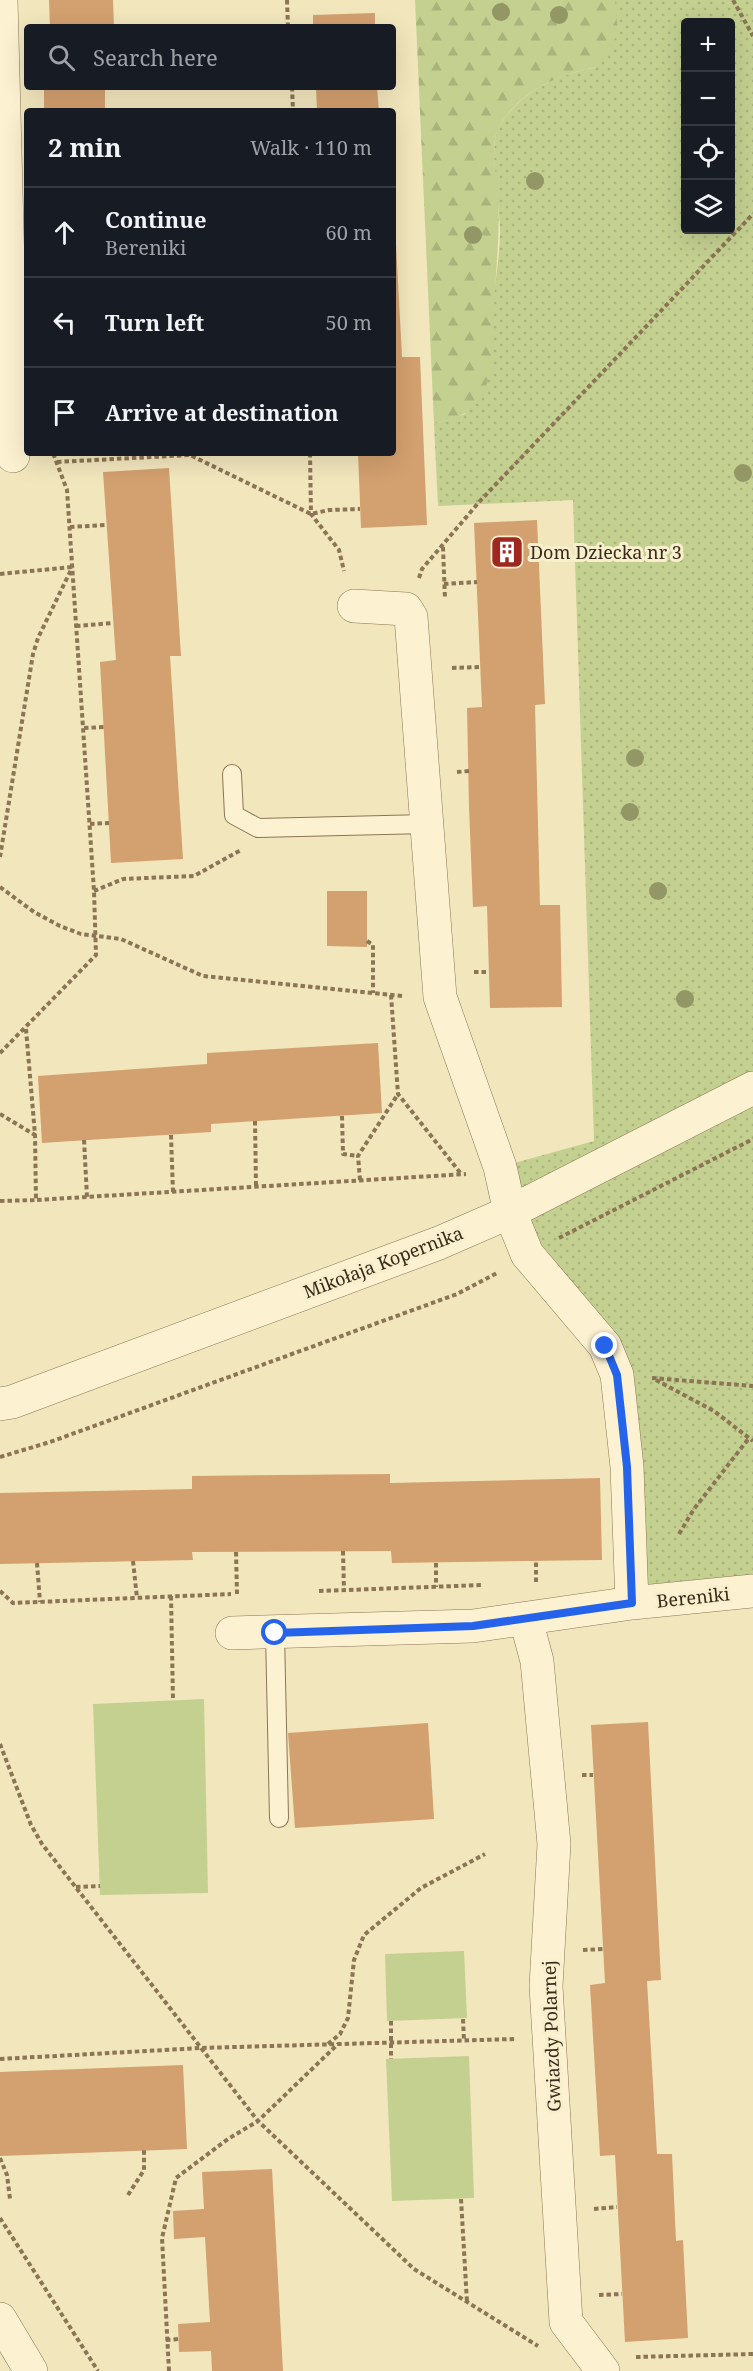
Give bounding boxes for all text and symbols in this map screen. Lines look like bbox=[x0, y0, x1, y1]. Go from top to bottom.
map controls bbox=[681, 18, 735, 234]
button: + bbox=[681, 18, 735, 72]
search box bbox=[24, 24, 396, 90]
icon: search bbox=[45, 41, 78, 74]
text: Search here bbox=[93, 42, 218, 72]
button: − bbox=[681, 72, 735, 126]
button: locate bbox=[681, 126, 735, 180]
text: 2 min bbox=[48, 129, 122, 165]
text: Walk · 110 m bbox=[250, 134, 372, 161]
button: layers bbox=[681, 180, 735, 234]
text: Continue bbox=[105, 204, 207, 234]
icon: ahead bbox=[48, 216, 81, 249]
text: 60 m bbox=[326, 219, 372, 246]
text: Bereniki bbox=[105, 234, 186, 261]
icon: left bbox=[48, 306, 81, 339]
text: Turn left bbox=[105, 307, 204, 337]
text: 50 m bbox=[326, 309, 372, 336]
icon: arrive bbox=[48, 396, 81, 429]
text: Arrive at destination bbox=[105, 397, 339, 427]
building icon: Dom Dziecka nr 3 bbox=[489, 534, 525, 570]
place label: Dom Dziecka nr 3 bbox=[530, 540, 682, 564]
street label: Mikołaja Kopernika bbox=[300, 1220, 466, 1304]
route end bbox=[591, 1332, 617, 1358]
street label: Bereniki bbox=[655, 1581, 731, 1613]
route start bbox=[261, 1619, 287, 1645]
street label: Gwiazdy Polarnej bbox=[536, 1960, 566, 2112]

